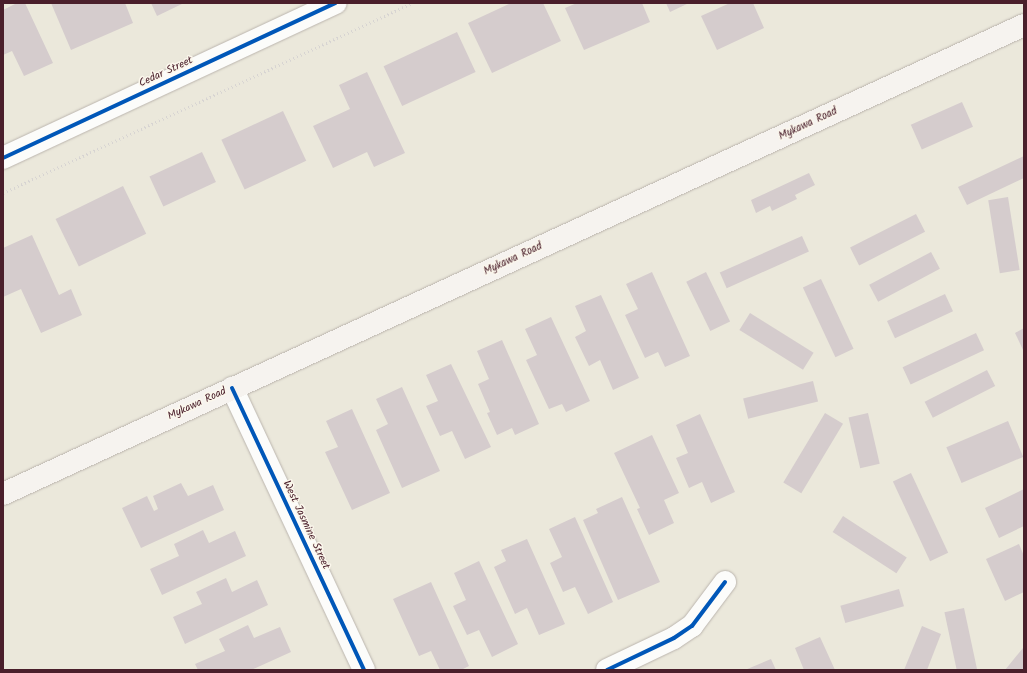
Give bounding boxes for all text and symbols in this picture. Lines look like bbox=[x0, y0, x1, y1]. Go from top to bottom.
street label: Cedar Street bbox=[137, 54, 195, 90]
street label: Mykawa Road bbox=[777, 105, 839, 143]
street label: Mykawa Road bbox=[482, 240, 544, 278]
street label: Mykawa Road bbox=[166, 385, 228, 423]
street label: West Jasmine Street bbox=[280, 479, 332, 571]

